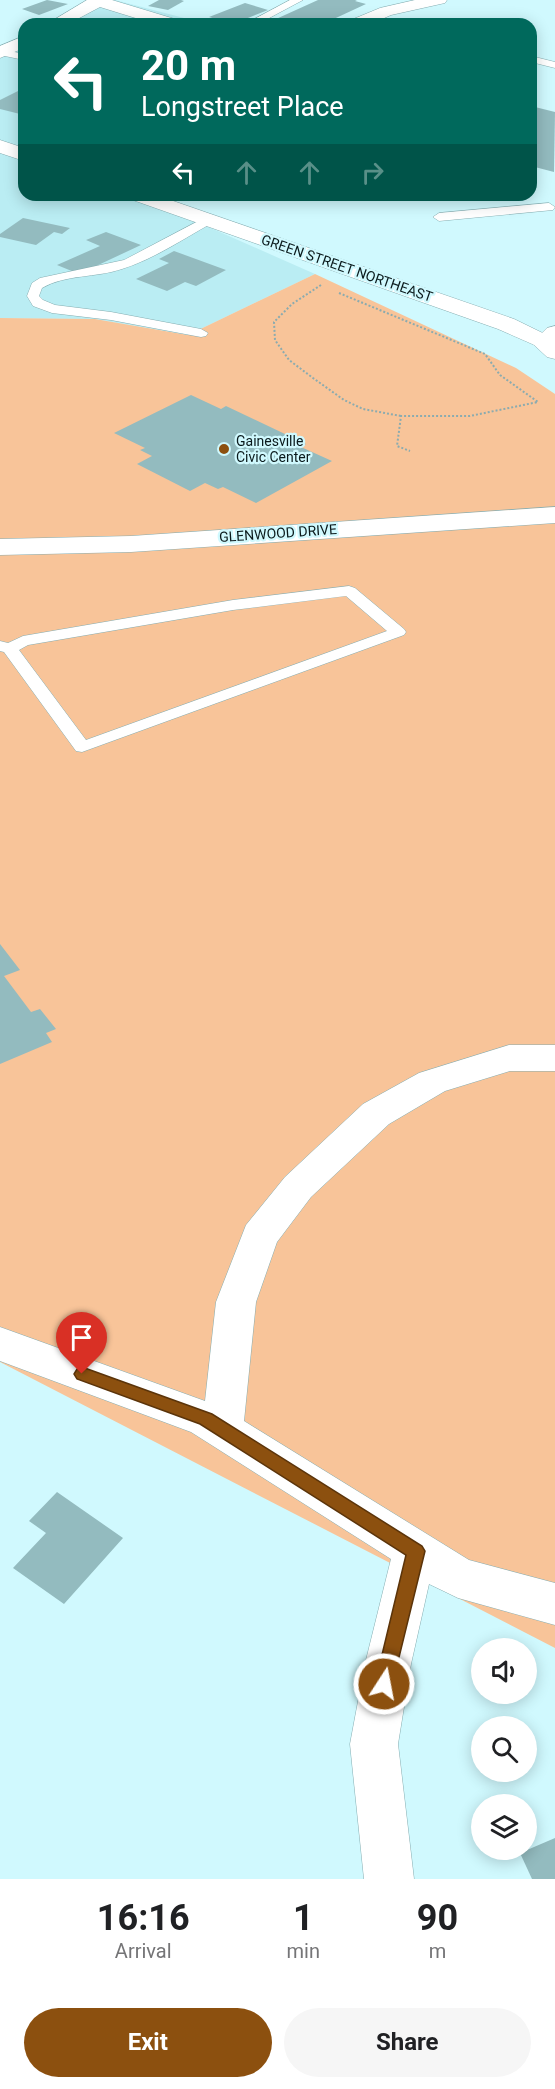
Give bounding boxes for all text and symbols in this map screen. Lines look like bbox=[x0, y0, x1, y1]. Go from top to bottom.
text: 20 m bbox=[141, 41, 236, 90]
icon: left bbox=[42, 42, 120, 120]
text: Longstreet Place bbox=[141, 91, 344, 123]
icon: left bbox=[167, 156, 200, 189]
icon: ahead bbox=[230, 156, 263, 189]
icon: ahead bbox=[293, 156, 326, 189]
icon: right bbox=[356, 156, 389, 189]
street label: GREEN STREET NORTHEAST bbox=[259, 231, 435, 305]
place label: Gainesville Civic Center bbox=[236, 433, 311, 465]
marker: Gainesville Civic Center bbox=[217, 442, 231, 456]
street label: GLENWOOD DRIVE bbox=[219, 521, 337, 545]
pin bbox=[56, 1312, 107, 1374]
icon: arrive bbox=[65, 1321, 98, 1354]
map controls bbox=[471, 1638, 537, 1860]
button: sound bbox=[471, 1638, 537, 1704]
position arrow bbox=[352, 1652, 416, 1716]
button: search bbox=[471, 1716, 537, 1782]
button: layers bbox=[471, 1794, 537, 1860]
text: 16:16 bbox=[97, 1897, 190, 1939]
text: 1 bbox=[293, 1897, 314, 1939]
text: 90 bbox=[417, 1897, 458, 1939]
text: Arrival bbox=[115, 1939, 172, 1963]
text: min bbox=[286, 1939, 320, 1963]
text: m bbox=[429, 1939, 446, 1963]
button: Exit bbox=[24, 2008, 272, 2077]
button: Share bbox=[284, 2008, 531, 2077]

